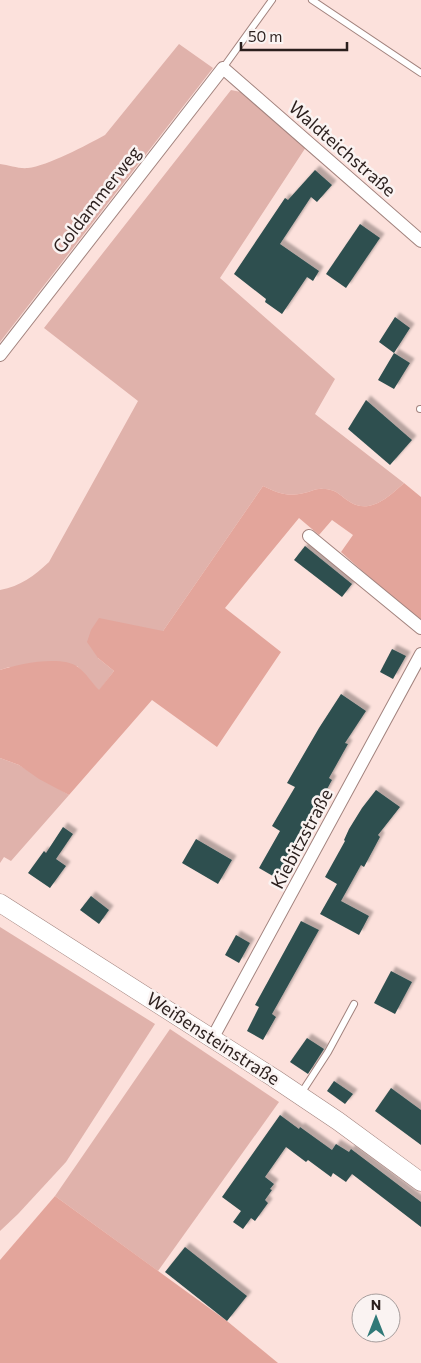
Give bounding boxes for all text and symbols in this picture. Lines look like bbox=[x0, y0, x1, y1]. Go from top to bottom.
scale bar bbox=[241, 20, 347, 52]
text: 50 m bbox=[248, 27, 282, 45]
street label: Waldteichstraße bbox=[285, 96, 401, 201]
street label: Goldammerweg bbox=[48, 141, 145, 257]
street label: Kiebitzstraße bbox=[266, 785, 337, 892]
street label: Weißensteinstraße bbox=[143, 987, 284, 1089]
north arrow bbox=[351, 1293, 401, 1343]
text: N bbox=[371, 1296, 381, 1313]

